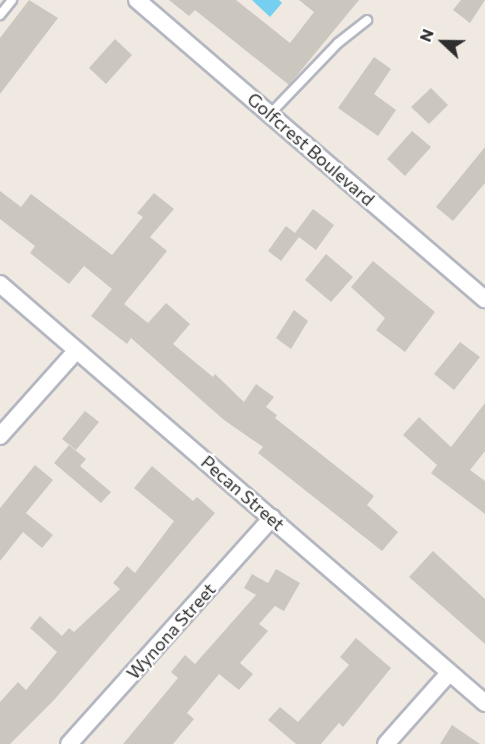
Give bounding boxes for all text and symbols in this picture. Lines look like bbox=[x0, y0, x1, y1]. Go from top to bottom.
north arrow bbox=[413, 12, 473, 72]
text: N bbox=[415, 26, 437, 44]
street label: Golfcrest Boulevard bbox=[243, 88, 379, 210]
street label: Pecan Street bbox=[197, 451, 289, 535]
street label: Wynona Street bbox=[122, 578, 220, 684]

